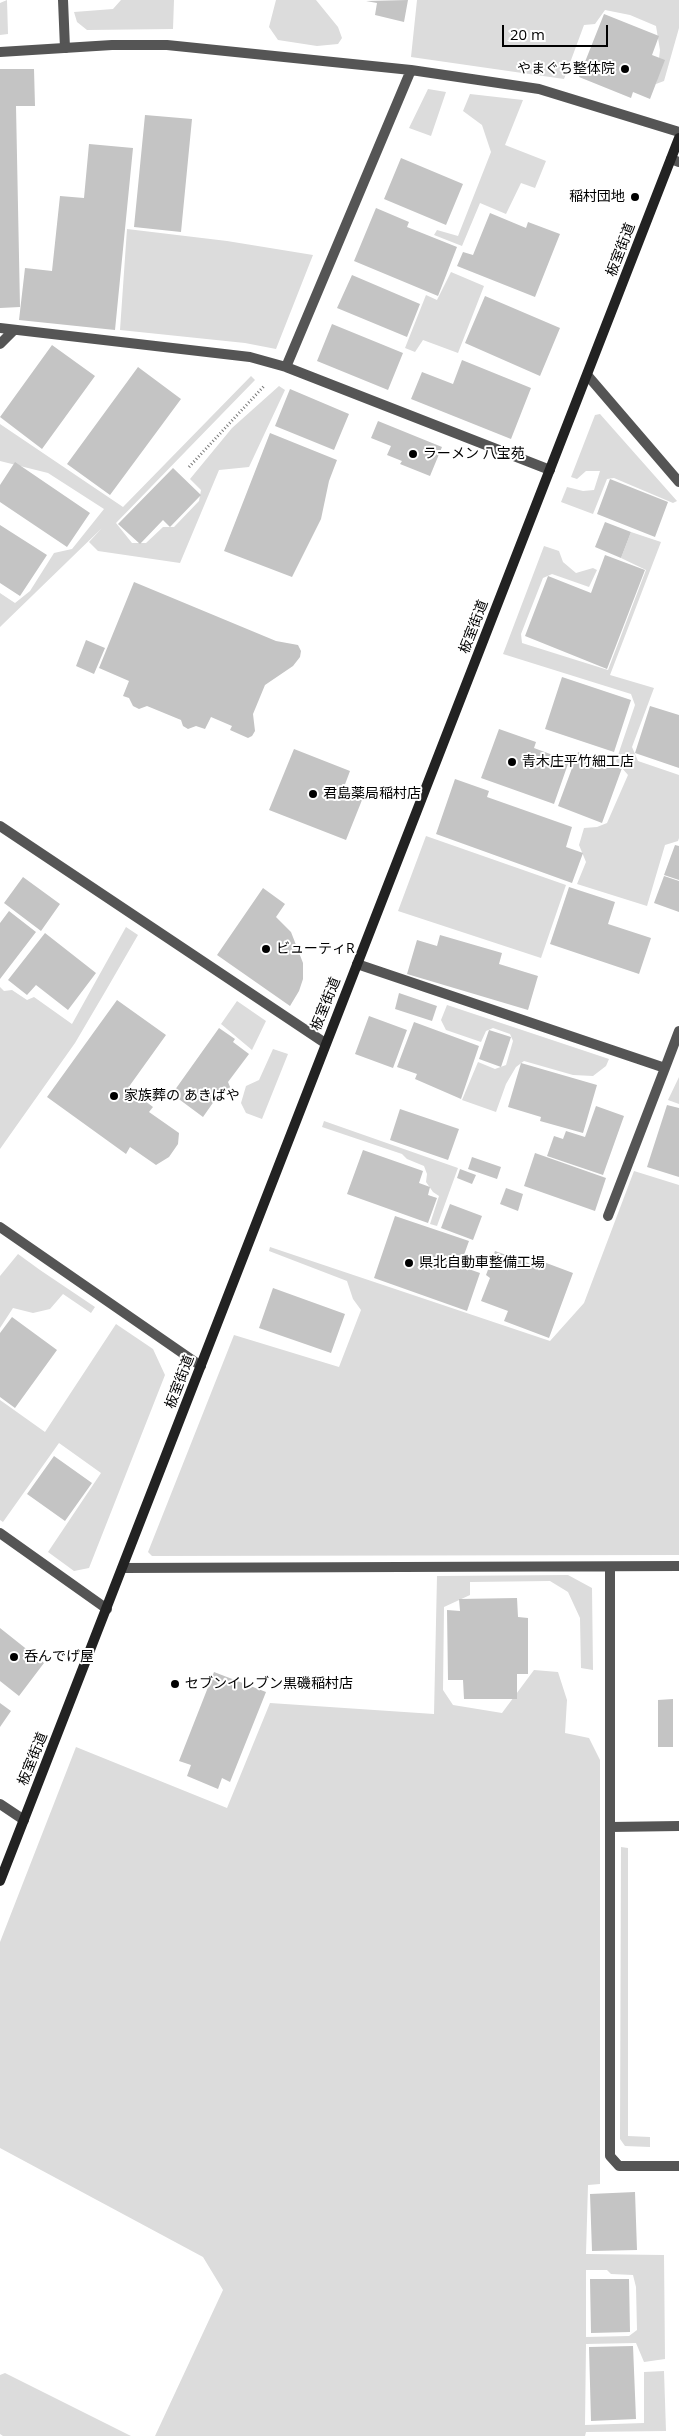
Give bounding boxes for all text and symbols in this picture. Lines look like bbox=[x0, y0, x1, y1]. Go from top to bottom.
scale bar bbox=[504, 15, 610, 47]
text: 20 m bbox=[510, 24, 545, 44]
place label: やまぐち整体院 bbox=[517, 61, 615, 77]
marker: やまぐち整体院 bbox=[619, 63, 631, 75]
place label: 稲村団地 bbox=[569, 189, 625, 205]
marker: 稲村団地 bbox=[629, 191, 641, 203]
street label: 板室街道 bbox=[603, 221, 639, 279]
place label: ラーメン 八宝苑 bbox=[423, 446, 525, 462]
marker: ラーメン 八宝苑 bbox=[407, 448, 419, 460]
street label: 板室街道 bbox=[456, 598, 492, 656]
place label: 青木庄平竹細工店 bbox=[522, 754, 634, 770]
marker: 青木庄平竹細工店 bbox=[506, 756, 518, 768]
place label: 君島薬局稲村店 bbox=[323, 786, 421, 802]
marker: 君島薬局稲村店 bbox=[307, 788, 319, 800]
place label: ビューティR bbox=[276, 941, 355, 957]
marker: ビューティR bbox=[260, 943, 272, 955]
street label: 板室街道 bbox=[308, 975, 344, 1033]
place label: 家族葬の あきばや bbox=[124, 1088, 240, 1104]
marker: 家族葬の あきばや bbox=[108, 1090, 120, 1102]
place label: 県北自動車整備工場 bbox=[419, 1255, 545, 1271]
marker: 県北自動車整備工場 bbox=[403, 1257, 415, 1269]
street label: 板室街道 bbox=[162, 1353, 198, 1411]
place label: 呑んでげ屋 bbox=[24, 1649, 94, 1665]
marker: 呑んでげ屋 bbox=[8, 1651, 20, 1663]
place label: セブンイレブン黒磯稲村店 bbox=[185, 1676, 353, 1692]
marker: セブンイレブン黒磯稲村店 bbox=[169, 1678, 181, 1690]
street label: 板室街道 bbox=[15, 1730, 51, 1788]

